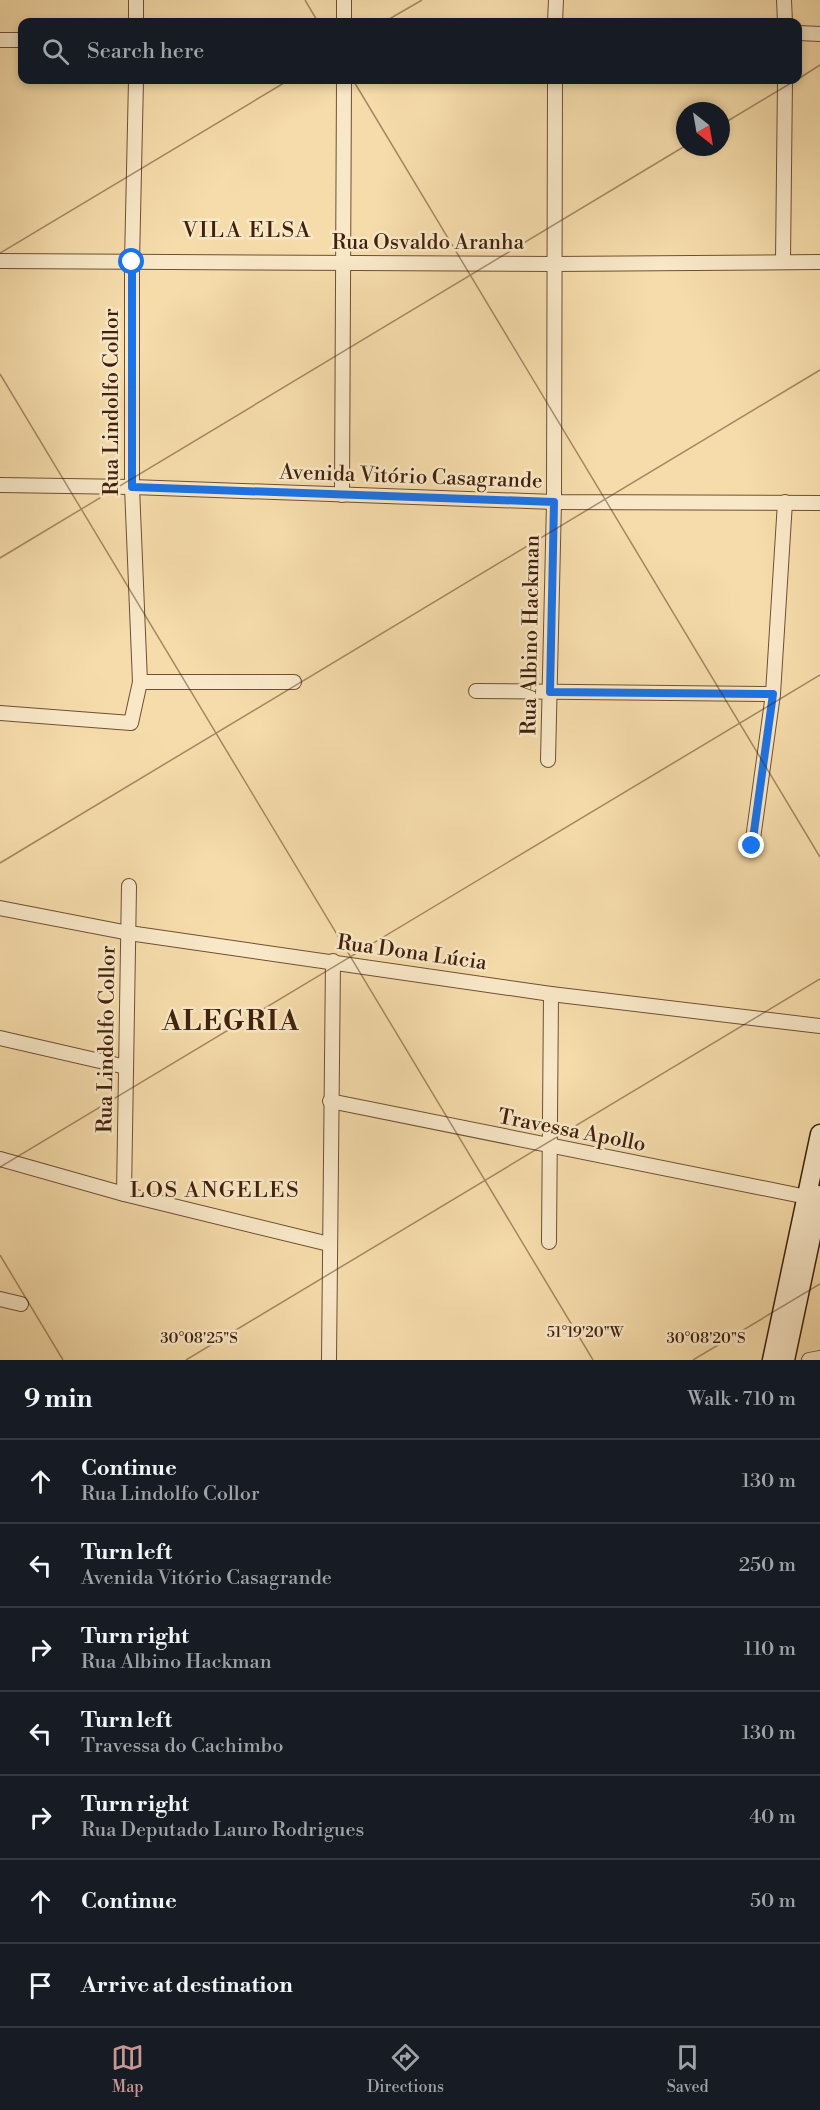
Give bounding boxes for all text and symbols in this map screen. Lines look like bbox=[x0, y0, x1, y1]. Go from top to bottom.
search box bbox=[18, 18, 802, 84]
icon: search bbox=[39, 35, 72, 68]
text: Search here bbox=[87, 38, 204, 65]
north arrow bbox=[676, 102, 730, 156]
district label: VILA ELSA bbox=[181, 217, 312, 244]
street label: Rua Osvaldo Aranha bbox=[332, 230, 525, 256]
route start bbox=[118, 248, 144, 274]
street label: Rua Lindolfo Collor bbox=[99, 308, 125, 496]
street label: Avenida Vitório Casagrande bbox=[278, 459, 543, 495]
street label: Rua Albino Hackman bbox=[516, 534, 546, 735]
route end bbox=[738, 832, 764, 858]
street label: Rua Dona Lúcia bbox=[335, 930, 489, 976]
street label: Rua Lindolfo Collor bbox=[92, 945, 122, 1133]
district label: ALEGRIA bbox=[161, 1005, 300, 1039]
street label: Travessa Apollo bbox=[496, 1104, 648, 1158]
district label: LOS ANGELES bbox=[130, 1177, 300, 1204]
text: 51°19'20"W bbox=[547, 1323, 624, 1342]
text: 30°08'25"S bbox=[160, 1329, 238, 1348]
text: 30°08'20"S bbox=[666, 1329, 746, 1348]
text: 9 min bbox=[24, 1383, 92, 1415]
text: Walk · 710 m bbox=[687, 1387, 796, 1412]
text: Continue bbox=[81, 1455, 177, 1482]
icon: ahead bbox=[24, 1465, 57, 1498]
text: 130 m bbox=[741, 1469, 796, 1494]
text: Rua Lindolfo Collor bbox=[81, 1482, 260, 1507]
text: Turn left bbox=[81, 1539, 172, 1566]
icon: left bbox=[24, 1549, 57, 1582]
text: 250 m bbox=[739, 1553, 796, 1578]
text: Avenida Vitório Casagrande bbox=[81, 1566, 332, 1591]
text: Turn right bbox=[81, 1623, 189, 1650]
icon: right bbox=[24, 1633, 57, 1666]
text: 110 m bbox=[744, 1637, 796, 1662]
text: Rua Albino Hackman bbox=[81, 1650, 272, 1675]
text: Turn left bbox=[81, 1707, 172, 1734]
icon: left bbox=[24, 1717, 57, 1750]
text: 130 m bbox=[741, 1721, 796, 1746]
text: Travessa do Cachimbo bbox=[81, 1734, 283, 1759]
text: Turn right bbox=[81, 1791, 189, 1818]
icon: right bbox=[24, 1801, 57, 1834]
text: 40 m bbox=[749, 1805, 796, 1830]
text: Rua Deputado Lauro Rodrigues bbox=[81, 1818, 364, 1843]
icon: ahead bbox=[24, 1885, 57, 1918]
text: Continue bbox=[81, 1888, 177, 1915]
text: 50 m bbox=[750, 1889, 796, 1914]
icon: arrive bbox=[24, 1969, 57, 2002]
text: Arrive at destination bbox=[81, 1972, 293, 1999]
tab: Map bbox=[111, 2041, 144, 2097]
tab: Directions bbox=[367, 2041, 444, 2097]
tab: Saved bbox=[667, 2041, 709, 2097]

